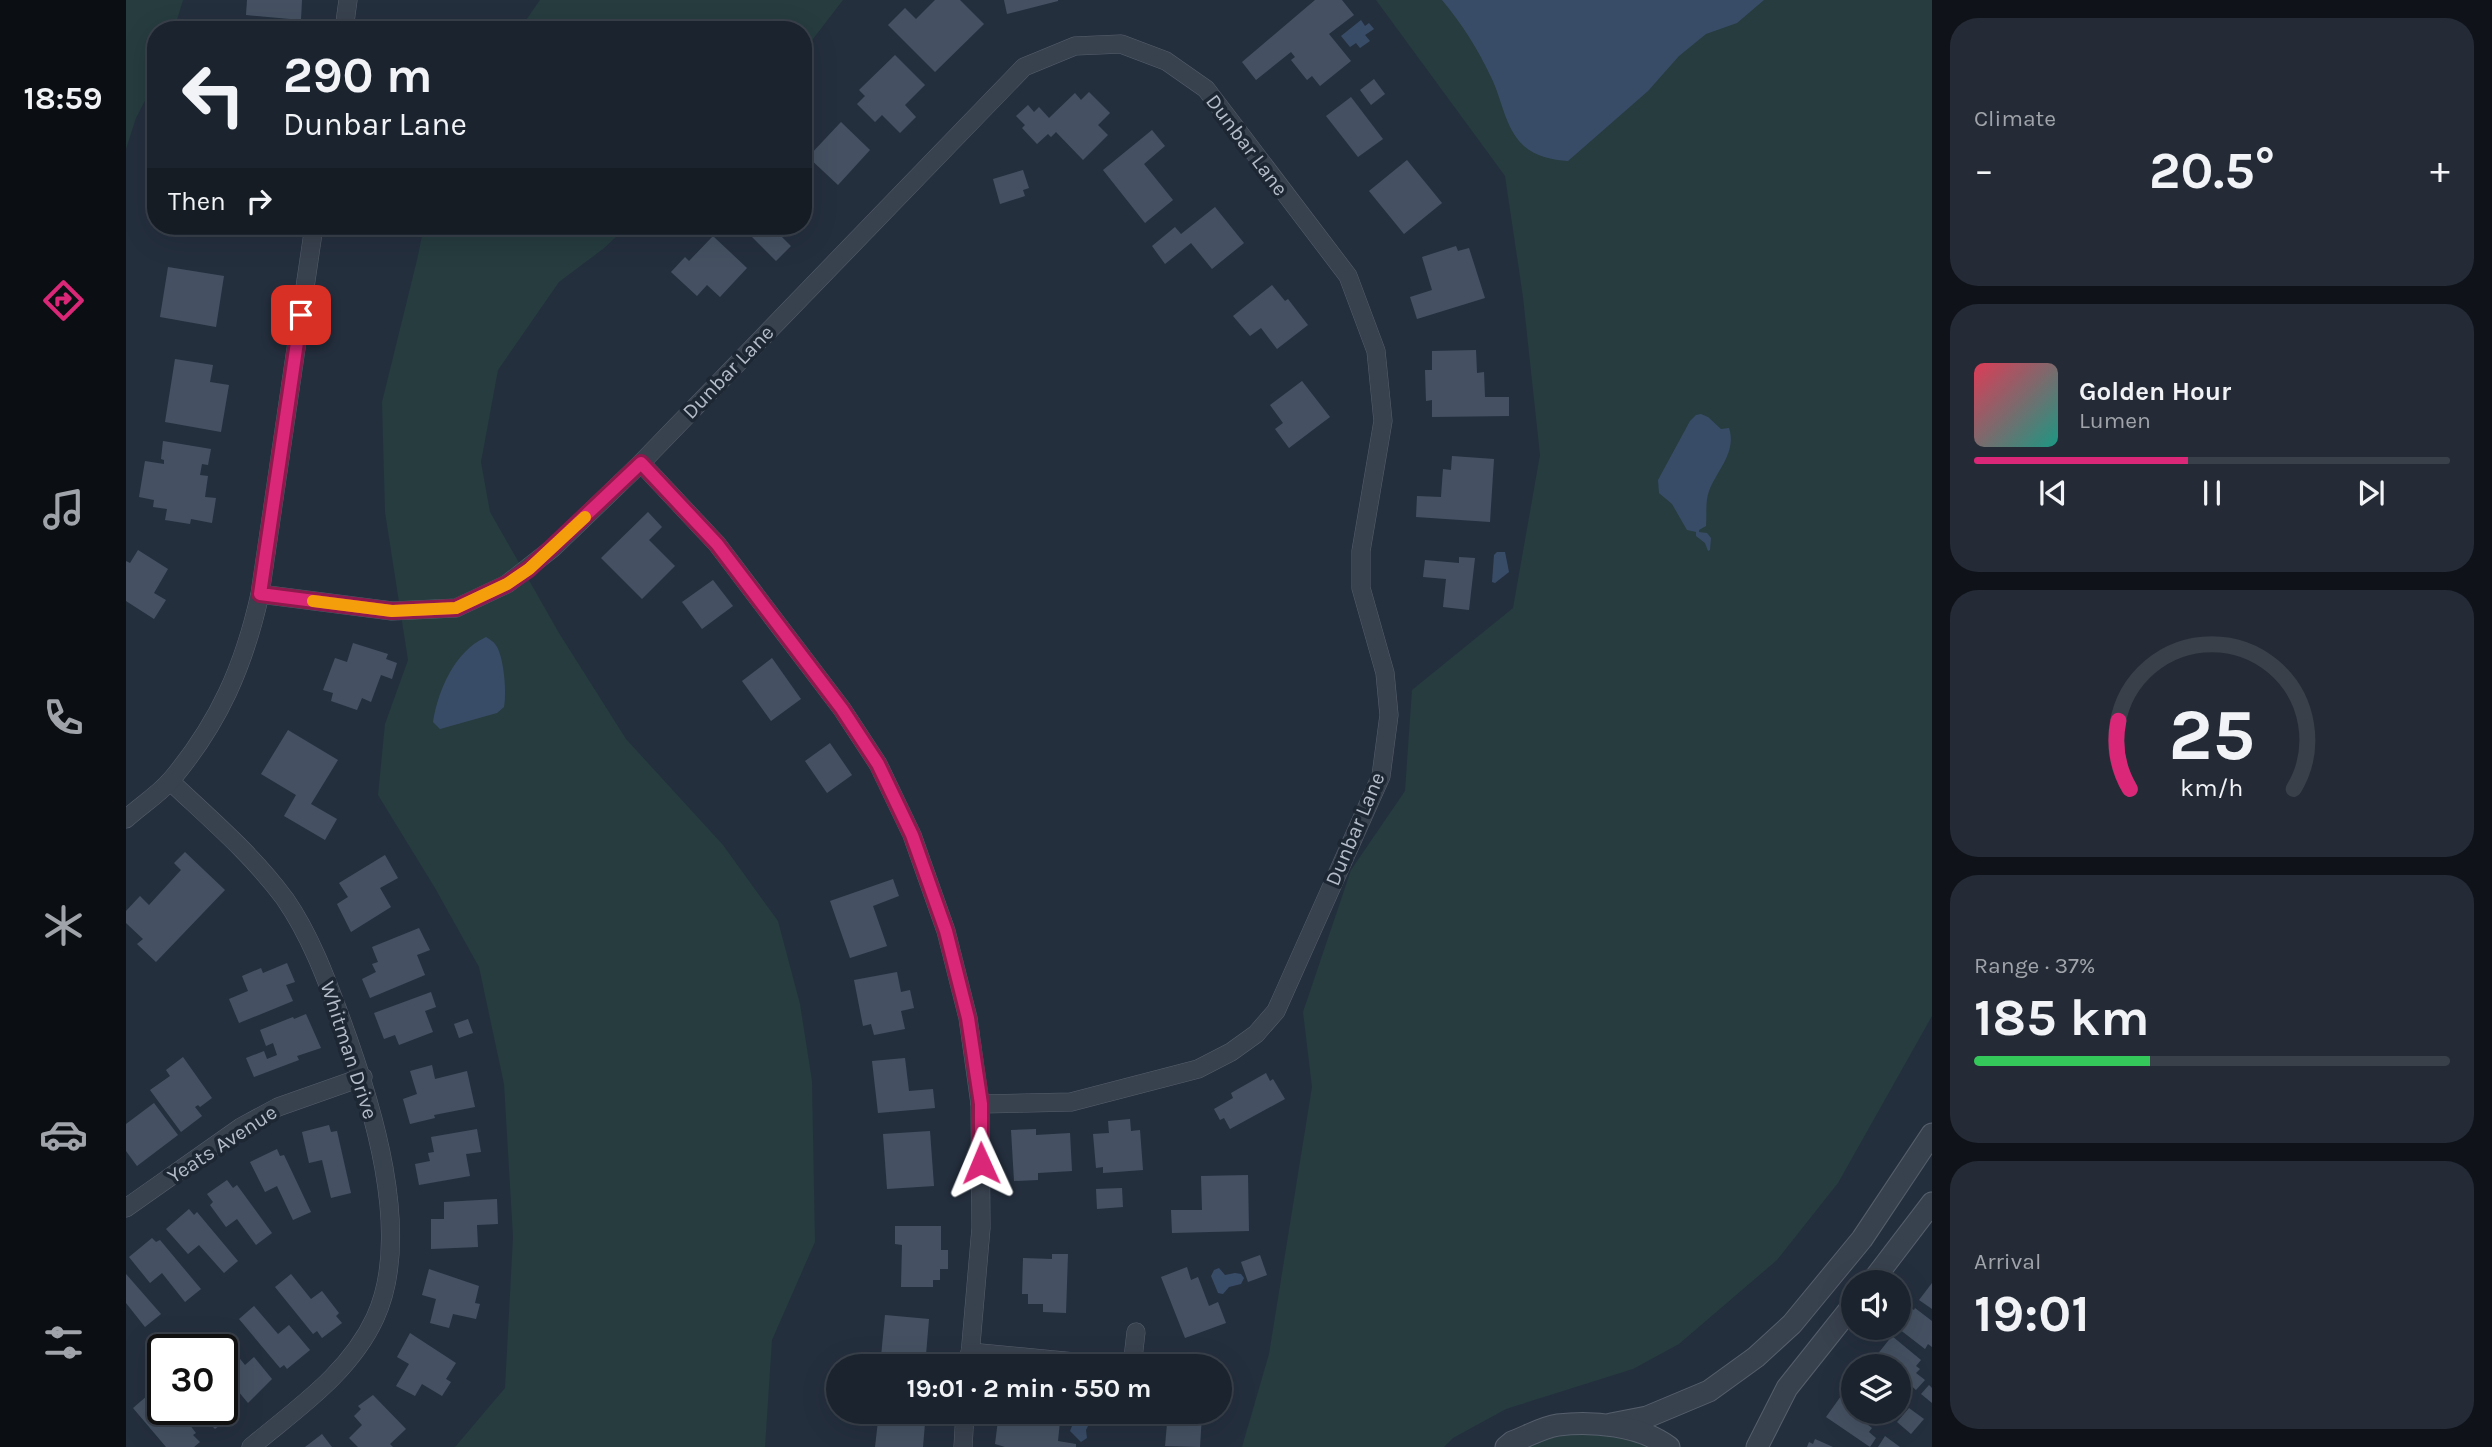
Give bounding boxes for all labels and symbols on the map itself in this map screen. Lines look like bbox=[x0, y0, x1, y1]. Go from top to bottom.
street label: Dunbar Lane bbox=[1201, 90, 1293, 200]
pin bbox=[271, 285, 331, 345]
street label: Dunbar Lane bbox=[677, 320, 779, 424]
street label: Dunbar Lane bbox=[1320, 769, 1390, 889]
street label: Whitman Drive bbox=[315, 978, 383, 1122]
street label: Yeats Avenue bbox=[163, 1100, 281, 1188]
position arrow bbox=[944, 1126, 1018, 1200]
speed limit sign: 30 bbox=[147, 1334, 238, 1425]

